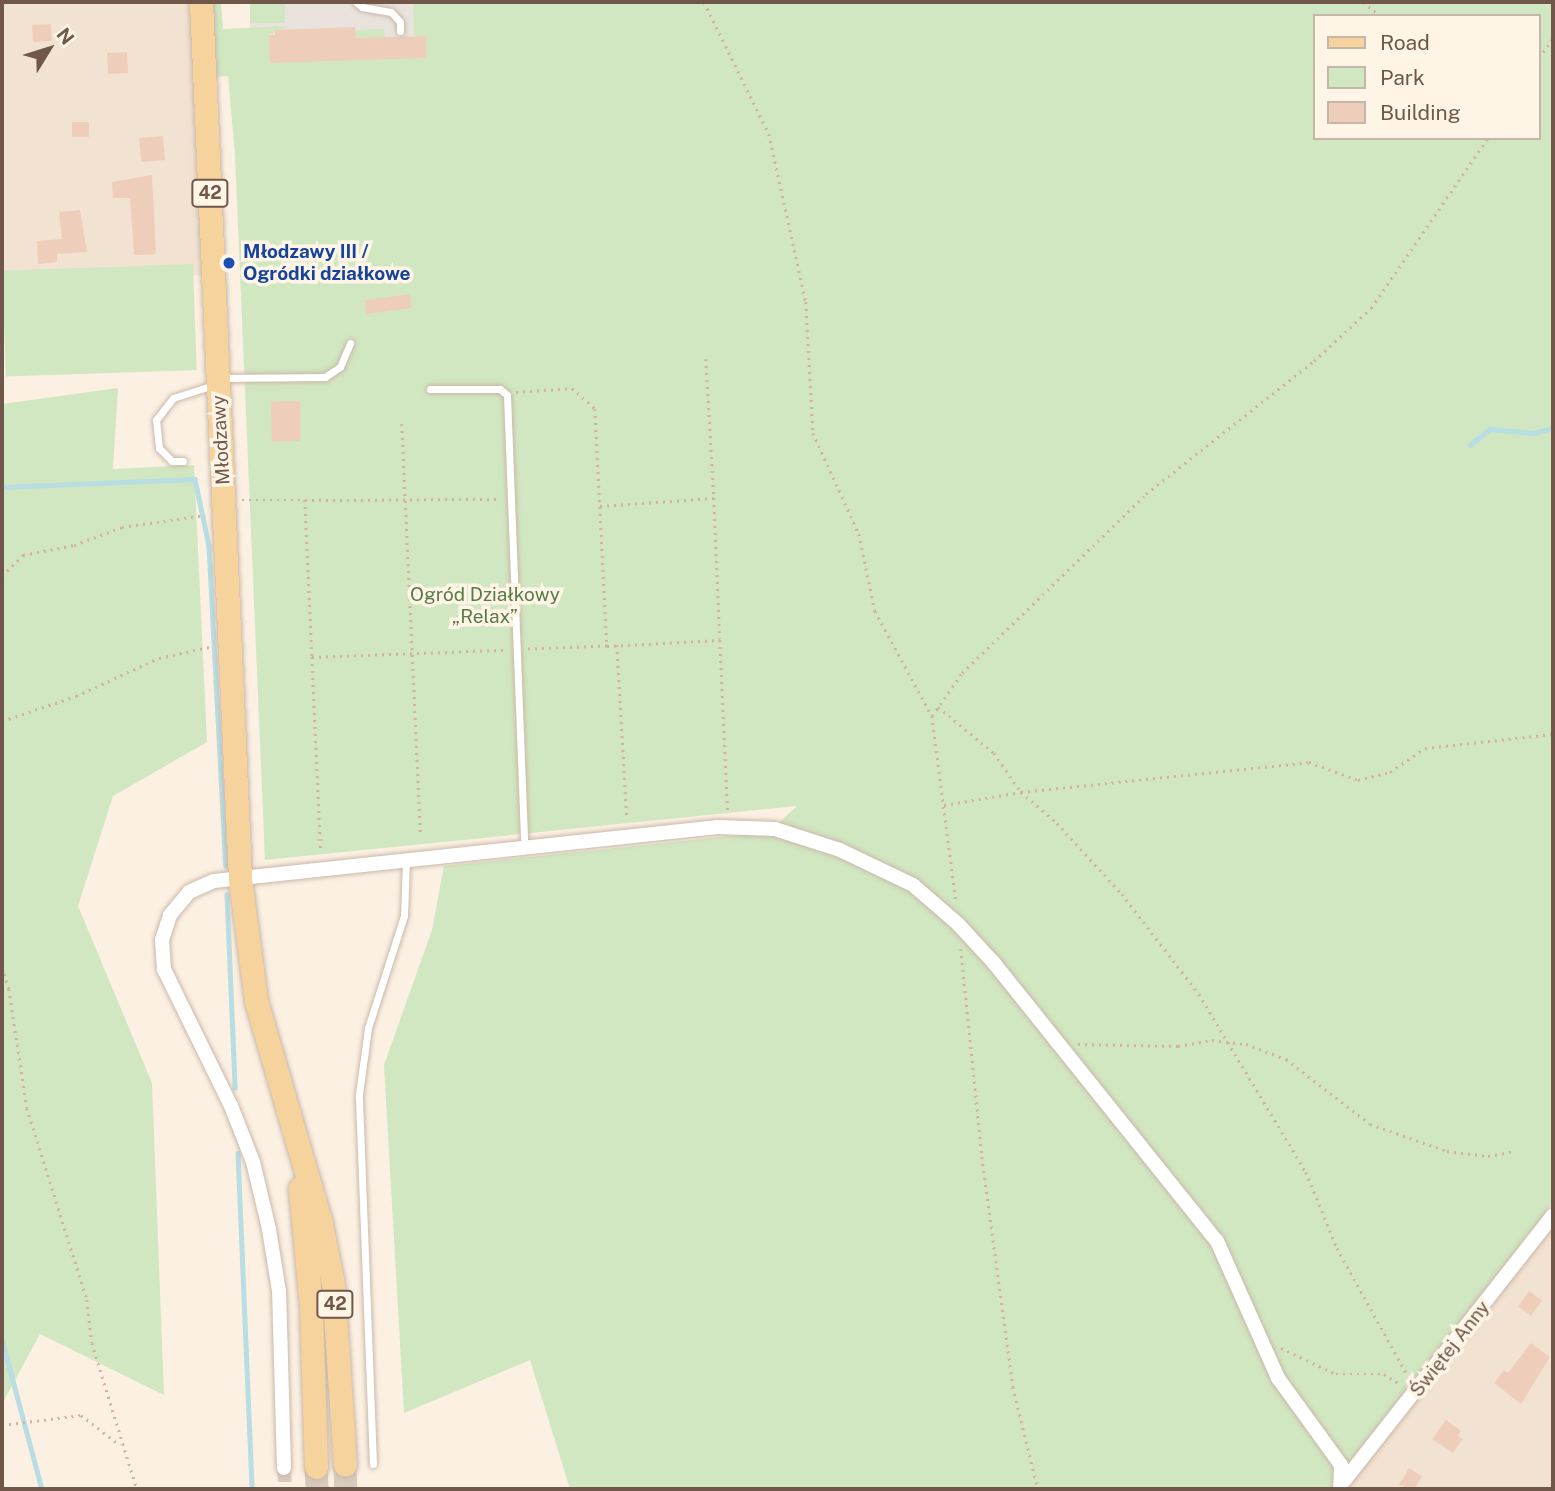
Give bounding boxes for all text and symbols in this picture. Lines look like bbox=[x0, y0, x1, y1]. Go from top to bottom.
north arrow bbox=[14, 14, 84, 84]
legend bbox=[1314, 14, 1541, 140]
text: N bbox=[52, 23, 79, 49]
text: Road bbox=[1380, 30, 1430, 55]
text: Park bbox=[1380, 65, 1425, 90]
text: Building bbox=[1380, 100, 1461, 125]
road number: 42 bbox=[191, 178, 229, 208]
place label: Młodzawy III / Ogródki działkowe bbox=[243, 241, 411, 285]
marker: Młodzawy III / Ogródki działkowe bbox=[221, 255, 237, 271]
street label: Młodzawy bbox=[207, 395, 235, 485]
park label: Ogród Działkowy „Relax” bbox=[410, 584, 560, 628]
road number: 42 bbox=[316, 1289, 354, 1318]
street label: Świętej Anny bbox=[1405, 1296, 1495, 1402]

